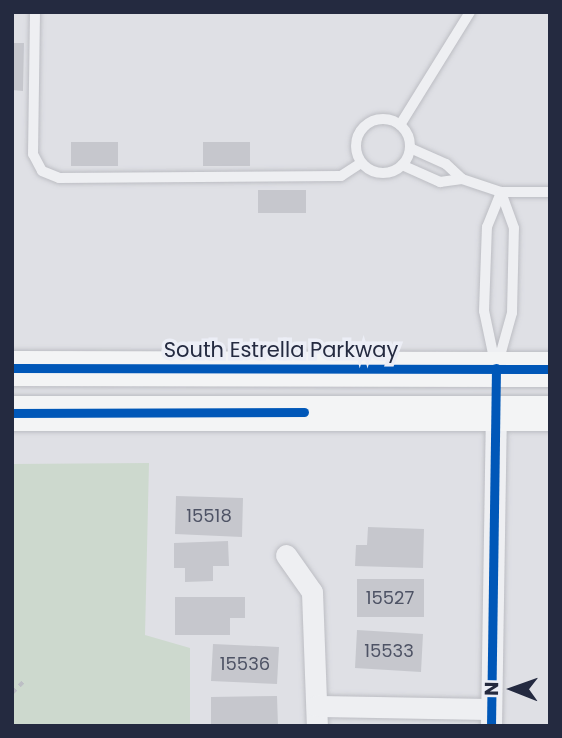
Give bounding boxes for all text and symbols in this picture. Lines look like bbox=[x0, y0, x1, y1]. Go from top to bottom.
street label: South Estrella Parkway bbox=[164, 337, 398, 363]
house number: 15518 bbox=[186, 505, 232, 527]
house number: 15527 bbox=[366, 587, 414, 609]
house number: 15533 bbox=[364, 640, 414, 662]
house number: 15536 bbox=[220, 653, 270, 675]
north arrow bbox=[478, 654, 548, 724]
text: N bbox=[478, 681, 505, 696]

